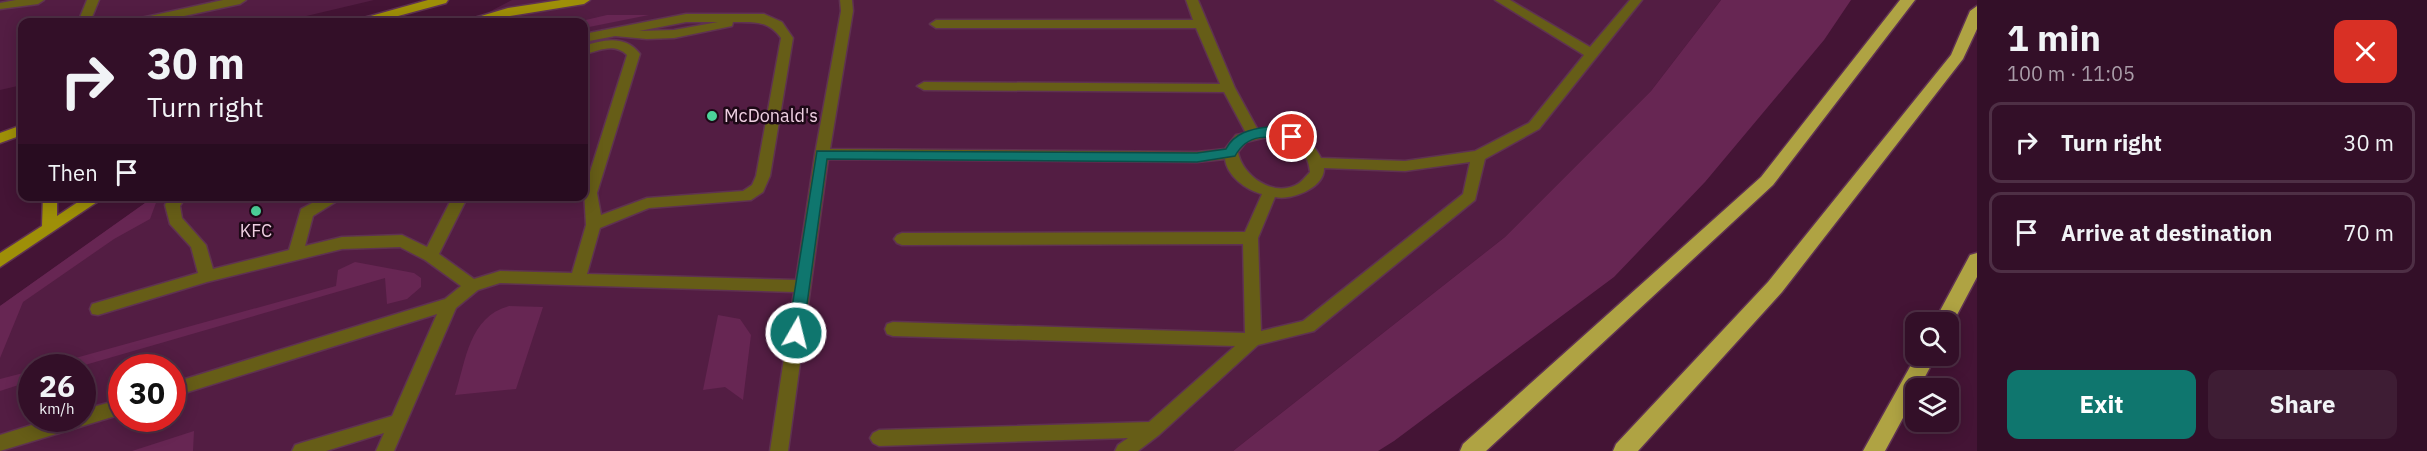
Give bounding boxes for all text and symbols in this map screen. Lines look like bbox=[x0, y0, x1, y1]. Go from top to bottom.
text: 1 min bbox=[2007, 14, 2101, 61]
button: close bbox=[2334, 20, 2397, 83]
text: 30 m bbox=[147, 36, 245, 91]
icon: right bbox=[48, 42, 126, 120]
text: 100 m · 11:05 bbox=[2007, 60, 2135, 87]
text: Turn right bbox=[147, 89, 264, 124]
place label: McDonald's bbox=[724, 104, 818, 127]
marker: McDonald's bbox=[705, 109, 719, 123]
pin bbox=[1266, 111, 1317, 162]
icon: arrive bbox=[1275, 120, 1308, 153]
icon: right bbox=[2010, 126, 2043, 159]
text: Turn right bbox=[2061, 128, 2162, 157]
text: 30 m bbox=[2343, 128, 2394, 157]
icon: arrive bbox=[110, 156, 143, 189]
text: Then bbox=[48, 158, 98, 187]
marker: KFC bbox=[249, 204, 263, 218]
icon: arrive bbox=[2010, 216, 2043, 249]
text: Arrive at destination bbox=[2061, 218, 2272, 247]
text: 70 m bbox=[2343, 218, 2394, 247]
place label: KFC bbox=[240, 219, 272, 242]
position arrow bbox=[764, 301, 828, 365]
map controls bbox=[1905, 312, 1959, 432]
button: search bbox=[1905, 312, 1959, 366]
speed limit sign: 30 bbox=[108, 354, 186, 432]
text: 26 bbox=[39, 366, 75, 405]
button: Exit bbox=[2007, 370, 2196, 439]
button: Share bbox=[2208, 370, 2397, 439]
button: layers bbox=[1905, 378, 1959, 432]
text: km/h bbox=[39, 399, 75, 418]

